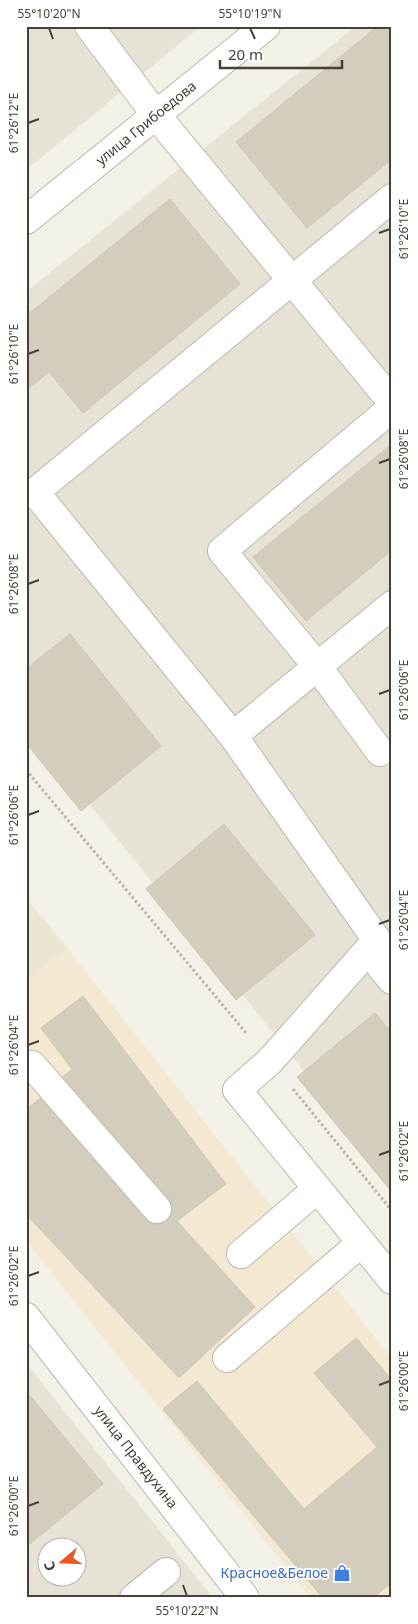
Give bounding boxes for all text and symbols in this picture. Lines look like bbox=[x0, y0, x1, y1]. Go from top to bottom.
text: 55°10'20"N bbox=[17, 5, 81, 22]
text: 55°10'19"N bbox=[218, 5, 282, 22]
scale bar bbox=[220, 38, 343, 70]
text: 20 m bbox=[228, 44, 263, 64]
street label: улица Грибоедова bbox=[92, 76, 200, 169]
text: 61°26'12"E bbox=[5, 93, 22, 153]
text: 61°26'10"E bbox=[395, 199, 412, 259]
text: 61°26'10"E bbox=[5, 324, 22, 384]
text: 61°26'08"E bbox=[395, 429, 412, 489]
text: 61°26'08"E bbox=[5, 554, 22, 614]
text: 61°26'06"E bbox=[395, 660, 412, 720]
text: 61°26'06"E bbox=[5, 785, 22, 845]
text: 61°26'04"E bbox=[395, 890, 412, 950]
text: 61°26'04"E bbox=[5, 1015, 22, 1075]
text: 61°26'02"E bbox=[395, 1121, 412, 1181]
text: 61°26'02"E bbox=[5, 1246, 22, 1306]
text: 61°26'00"E bbox=[395, 1351, 412, 1411]
street label: улица Правдухина bbox=[90, 1401, 183, 1512]
text: 61°26'00"E bbox=[5, 1476, 22, 1536]
north arrow bbox=[38, 1536, 88, 1586]
text: С bbox=[39, 1559, 60, 1574]
place label: Красное&Белое bbox=[221, 1563, 328, 1582]
shop icon: Красное&Белое bbox=[332, 1563, 352, 1583]
text: 55°10'22"N bbox=[155, 1602, 219, 1619]

